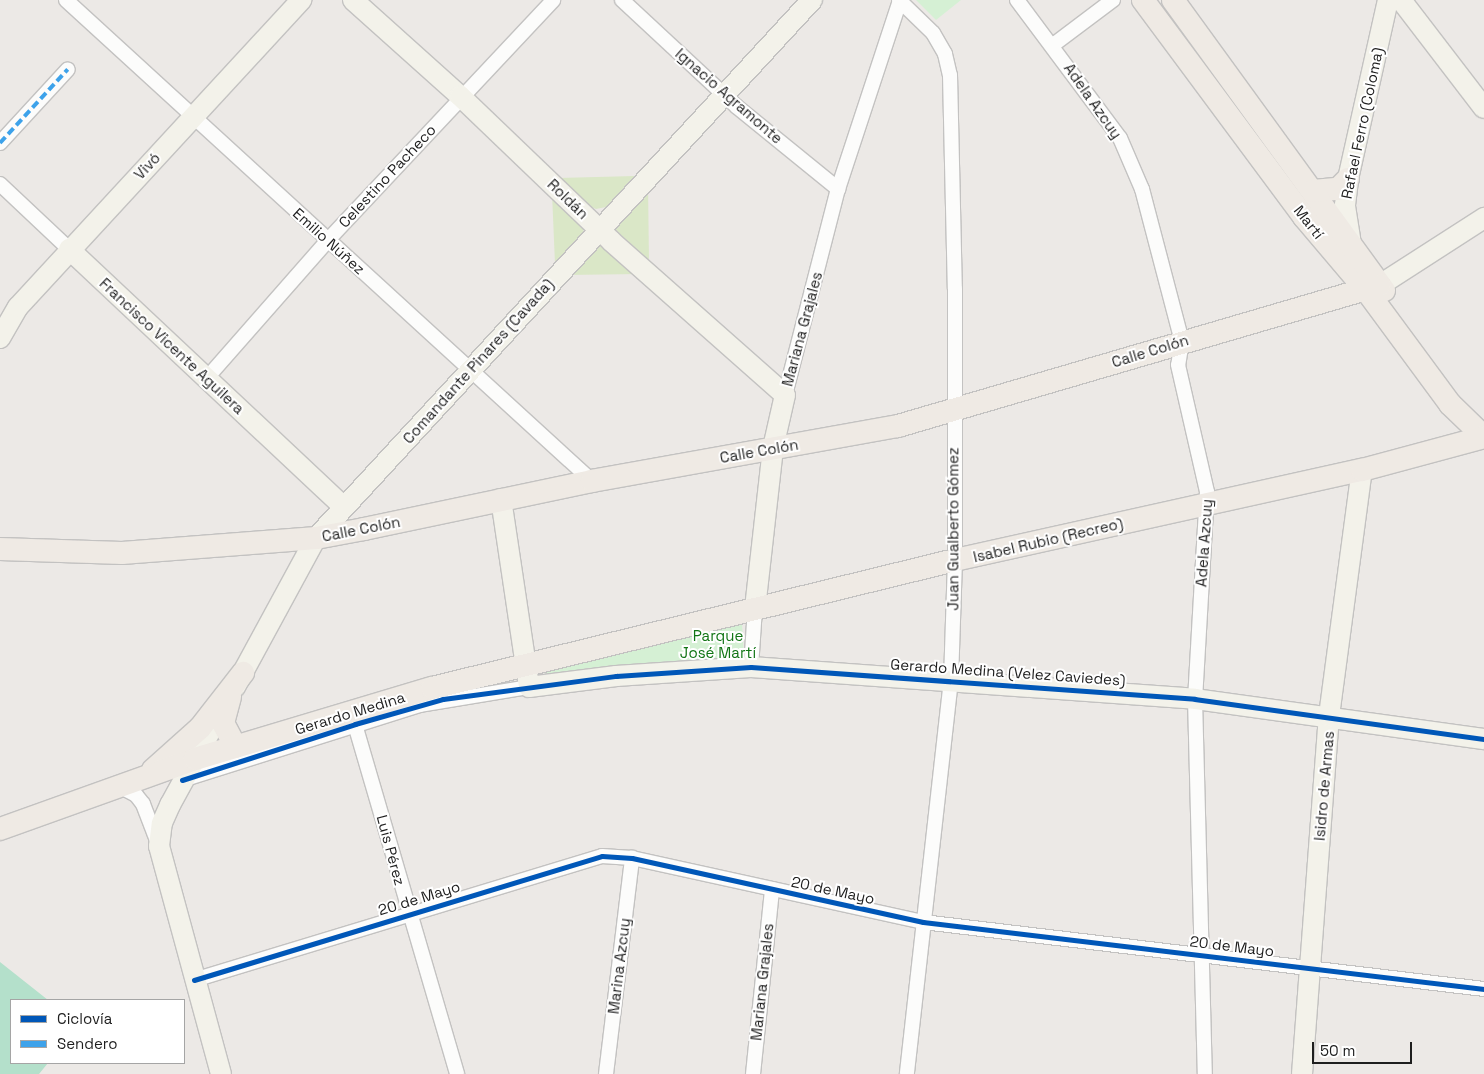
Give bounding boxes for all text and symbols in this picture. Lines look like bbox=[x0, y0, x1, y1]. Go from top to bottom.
street label: Ignacio Agramonte bbox=[672, 44, 786, 148]
street label: Rafael Ferro (Coloma) bbox=[1337, 46, 1387, 200]
street label: Adela Azcuy bbox=[1060, 60, 1126, 142]
street label: Celestino Pacheco bbox=[335, 121, 439, 231]
street label: Vivó bbox=[130, 149, 164, 183]
street label: Roldán bbox=[544, 175, 592, 223]
street label: Martí bbox=[1290, 202, 1328, 242]
street label: Emilio Núñez bbox=[289, 204, 369, 278]
street label: Mariana Grajales bbox=[778, 270, 826, 388]
street label: Francisco Vicente Aguilera bbox=[96, 274, 248, 418]
street label: Comandante Pinares (Cavada) bbox=[399, 275, 557, 447]
street label: Calle Colón bbox=[1109, 331, 1191, 371]
street label: Calle Colón bbox=[718, 435, 800, 467]
street label: Juan Gualberto Gómez bbox=[944, 447, 962, 611]
street label: Adela Azcuy bbox=[1192, 498, 1216, 588]
street label: Calle Colón bbox=[320, 513, 402, 545]
street label: Isabel Rubio (Recreo) bbox=[971, 514, 1125, 566]
park label: Parque José Martí bbox=[680, 626, 756, 661]
street label: Gerardo Medina (Velez Caviedes) bbox=[890, 655, 1126, 689]
street label: Gerardo Medina bbox=[293, 688, 407, 738]
street label: Isidro de Armas bbox=[1310, 730, 1338, 842]
street label: Luis Pérez bbox=[373, 813, 409, 887]
street label: 20 de Mayo bbox=[790, 872, 876, 908]
street label: 20 de Mayo bbox=[376, 877, 462, 919]
street label: Marina Azcuy bbox=[604, 917, 634, 1015]
street label: Mariana Grajales bbox=[747, 922, 777, 1042]
street label: 20 de Mayo bbox=[1189, 932, 1275, 960]
legend bbox=[10, 999, 185, 1064]
text: Ciclovía bbox=[57, 1009, 112, 1028]
scale bar bbox=[1314, 1032, 1414, 1064]
text: Sendero bbox=[57, 1034, 117, 1053]
text: 50 m bbox=[1320, 1041, 1355, 1060]

